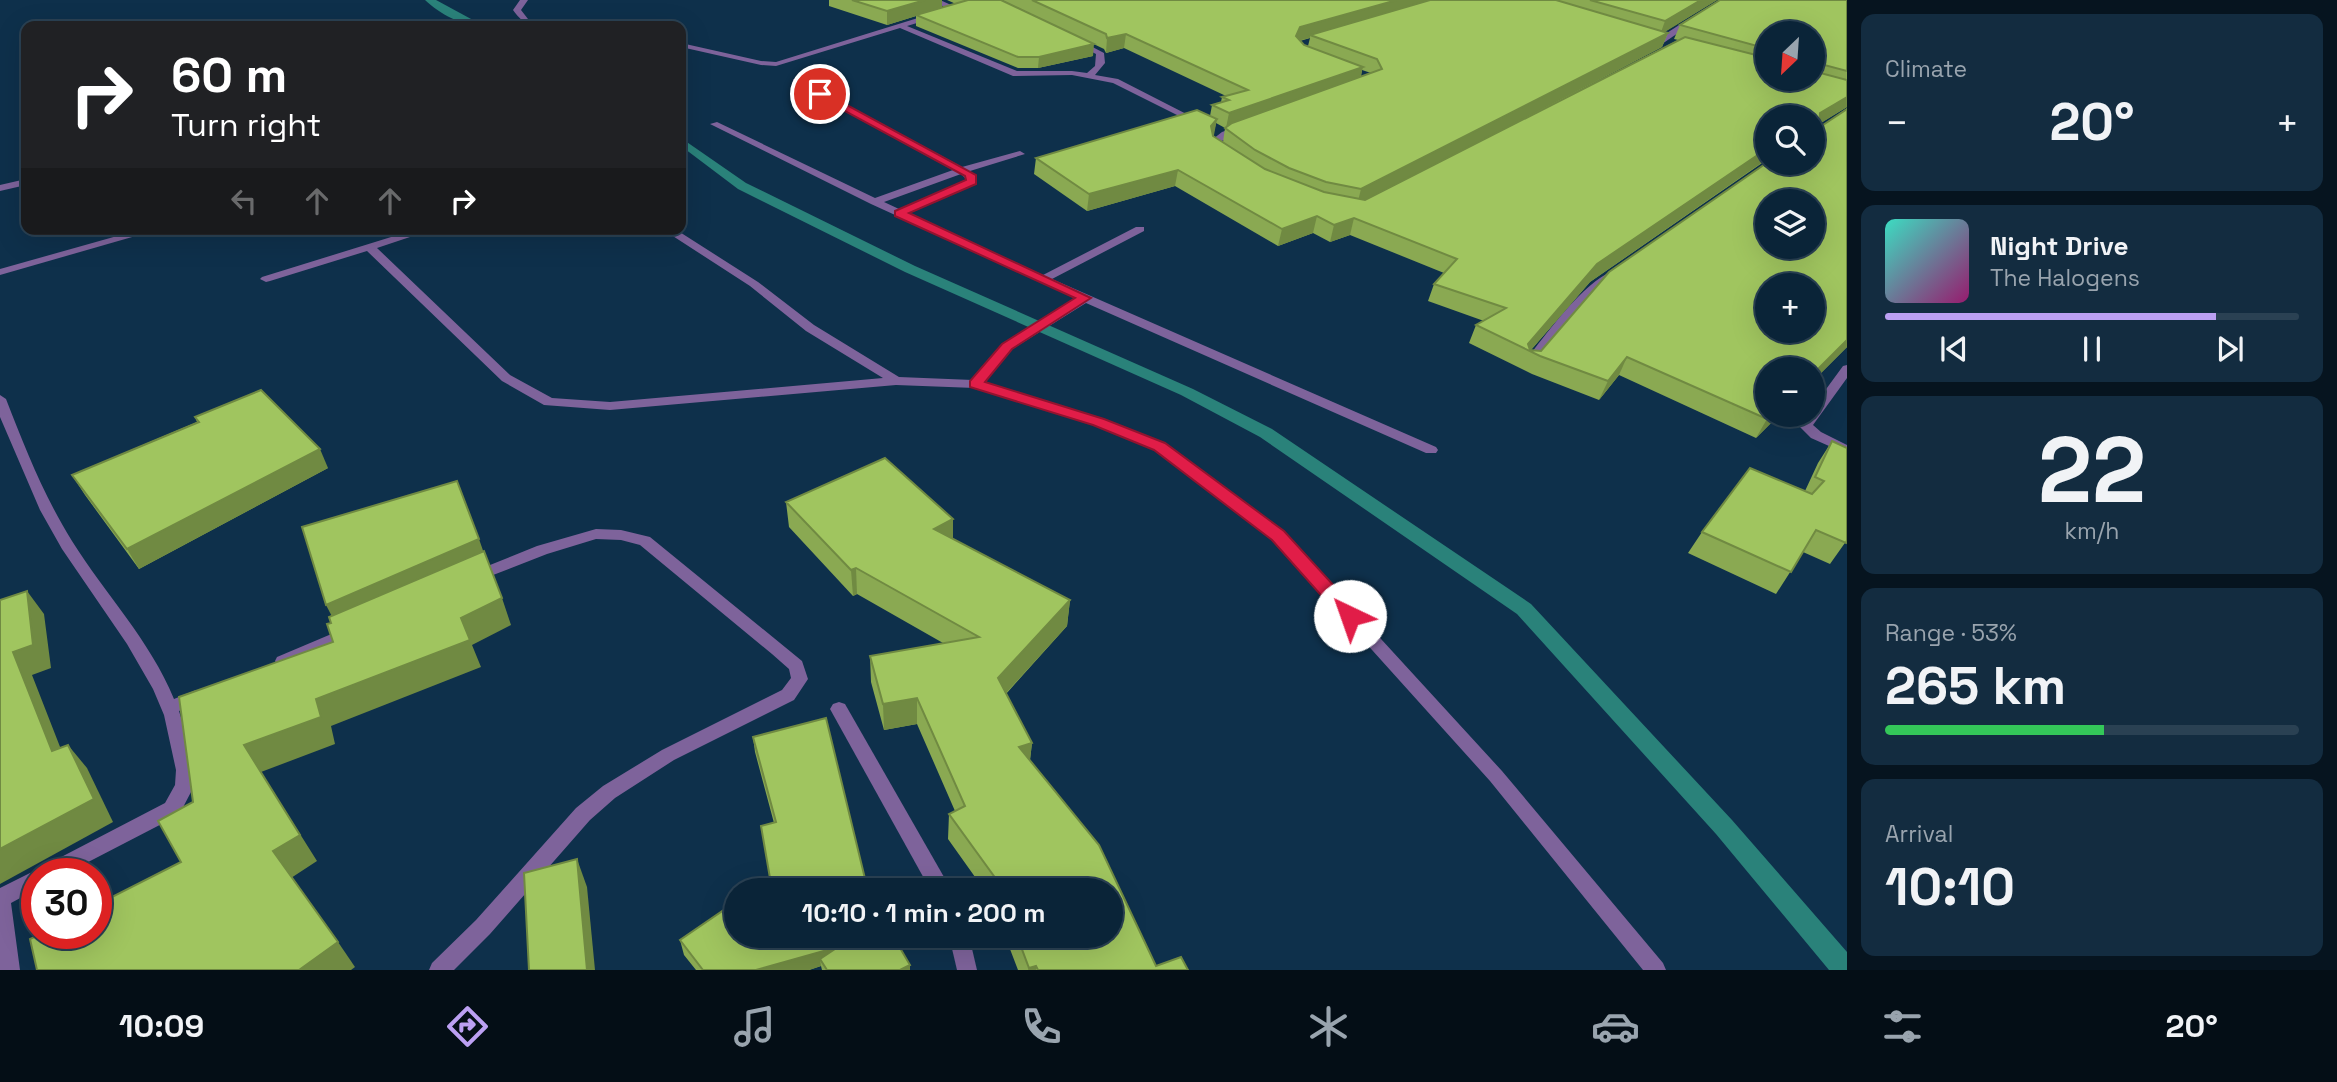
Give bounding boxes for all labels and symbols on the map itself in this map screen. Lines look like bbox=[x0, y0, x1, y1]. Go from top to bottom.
north arrow bbox=[1755, 21, 1825, 91]
pin bbox=[790, 64, 850, 124]
position arrow bbox=[1313, 579, 1387, 653]
speed limit sign: 30 bbox=[21, 858, 112, 949]

